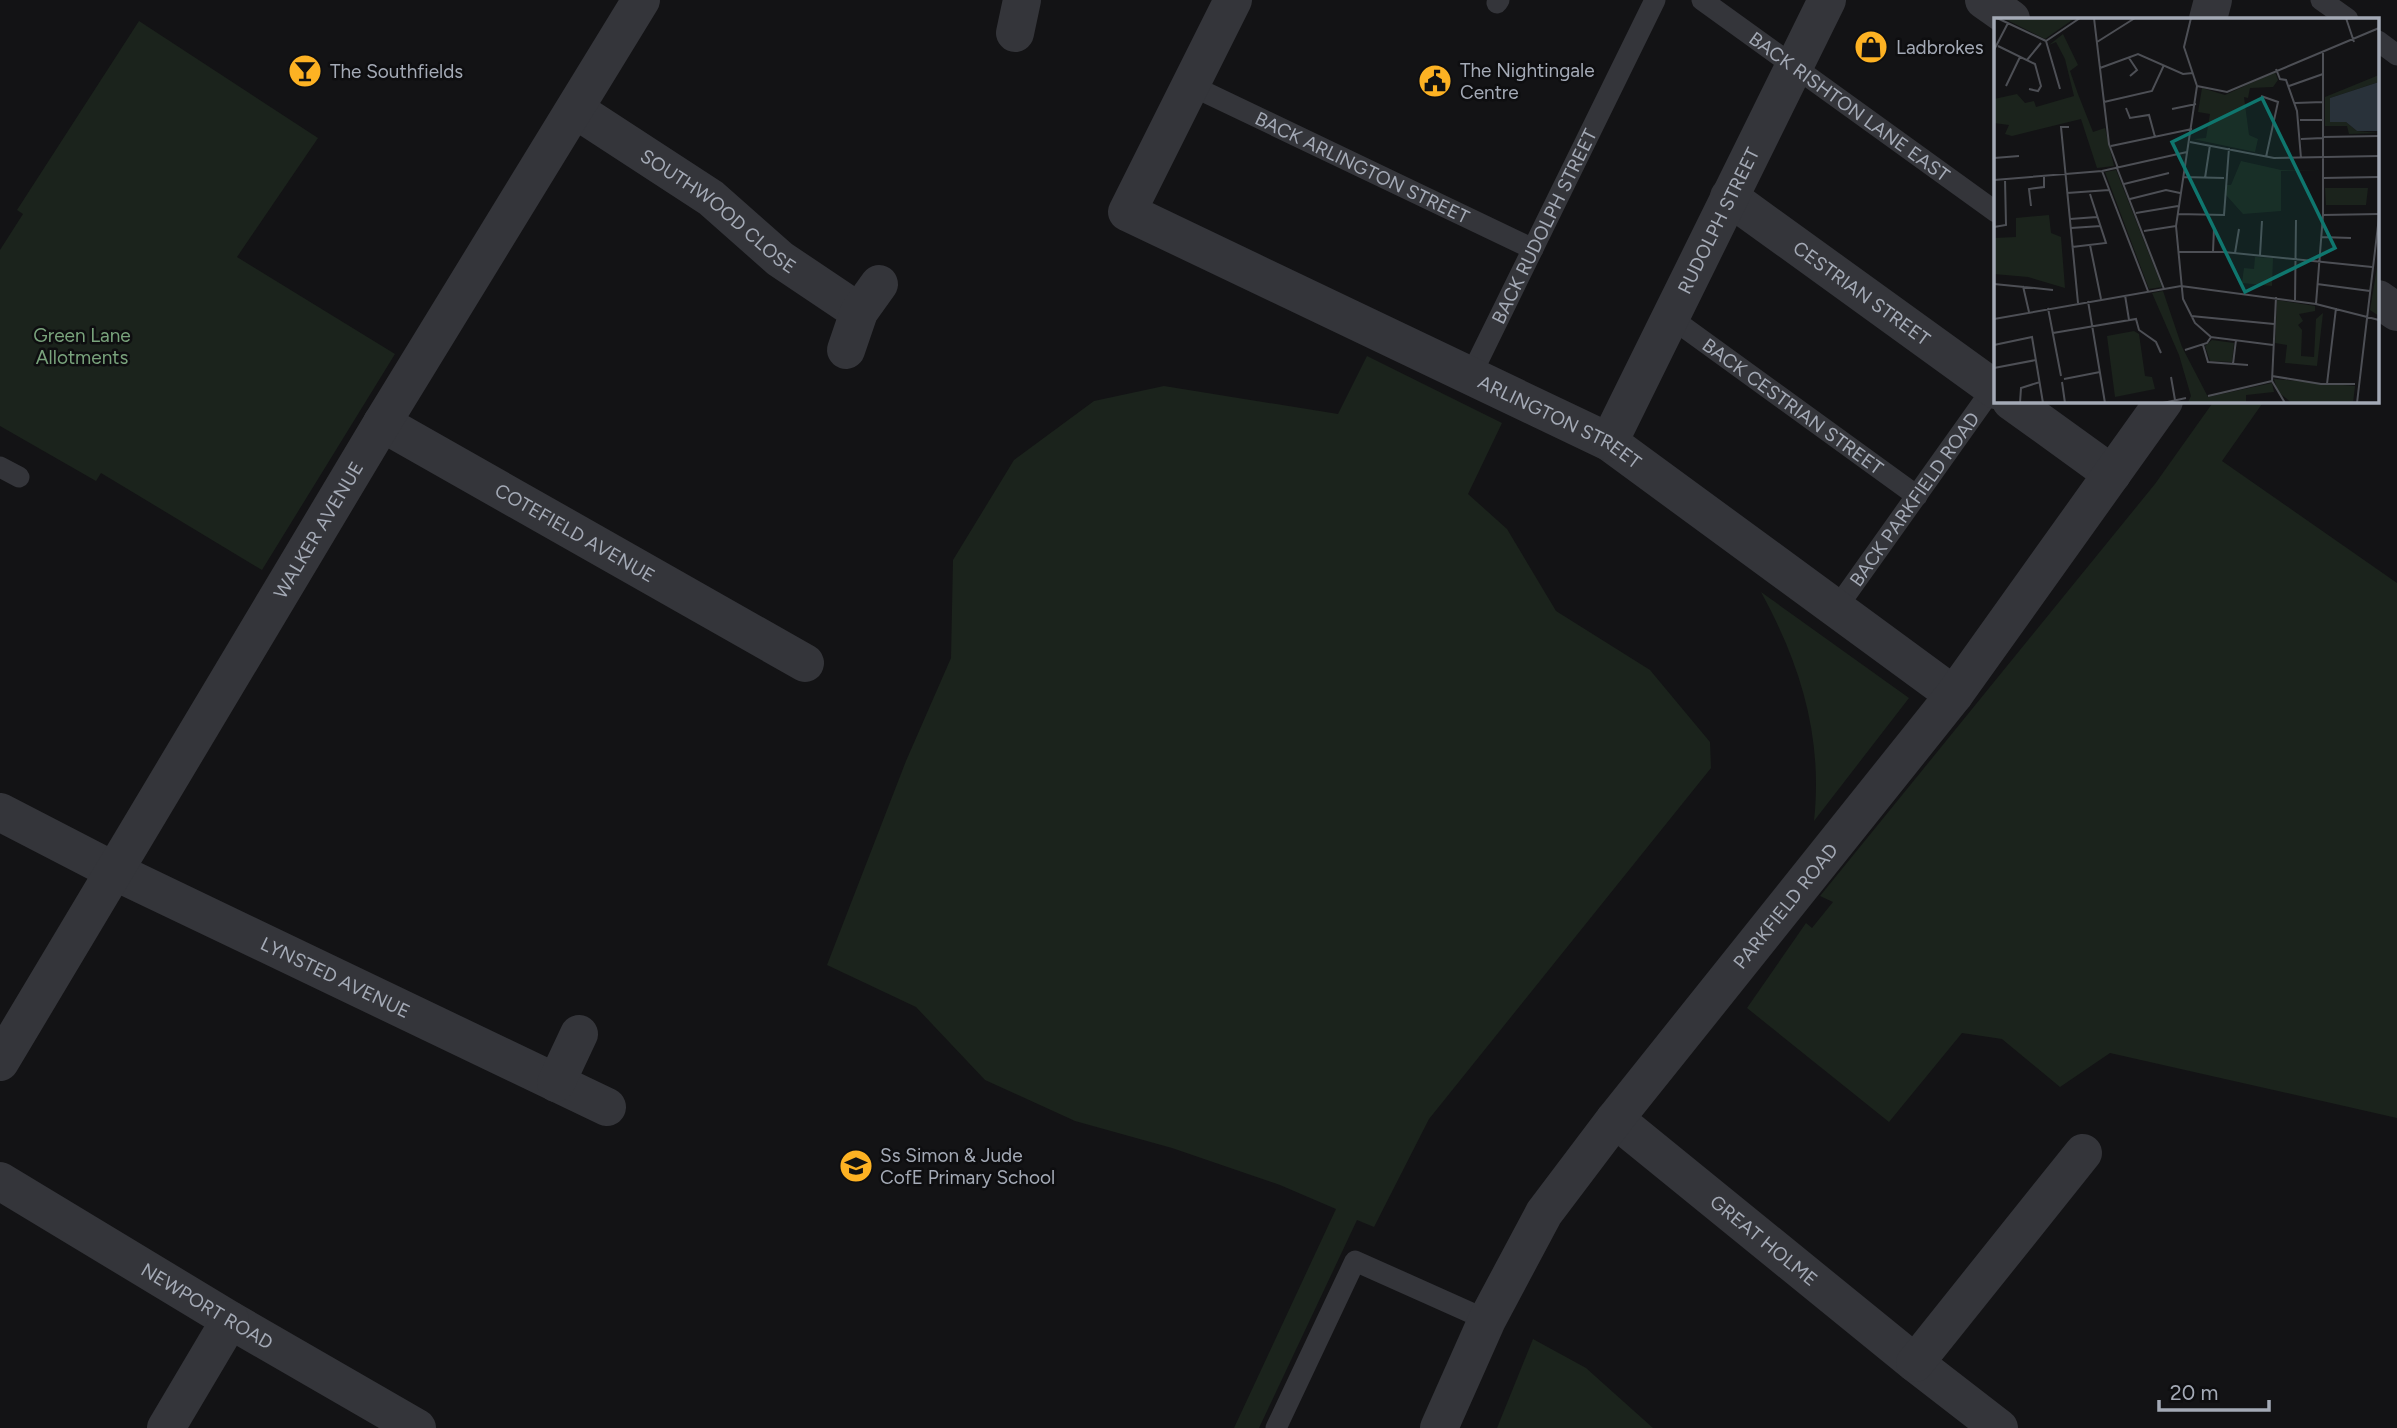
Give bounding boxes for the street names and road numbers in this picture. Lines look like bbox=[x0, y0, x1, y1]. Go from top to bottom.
street label: BACK RISHTON LANE EAST bbox=[1745, 27, 1954, 187]
street label: BACK ARLINGTON STREET bbox=[1251, 107, 1473, 229]
street label: BACK RUDOLPH STREET bbox=[1487, 125, 1602, 328]
street label: RUDOLPH STREET bbox=[1673, 143, 1765, 298]
street label: SOUTHWOOD CLOSE bbox=[636, 144, 800, 279]
street label: CESTRIAN STREET bbox=[1789, 236, 1935, 351]
street label: BACK CESTRIAN STREET bbox=[1698, 333, 1888, 480]
street label: ARLINGTON STREET bbox=[1474, 370, 1646, 474]
street label: BACK PARKFIELD ROAD bbox=[1845, 408, 1984, 591]
street label: WALKER AVENUE bbox=[269, 457, 368, 603]
street label: COTEFIELD AVENUE bbox=[491, 478, 659, 587]
street label: PARKFIELD ROAD bbox=[1729, 839, 1843, 974]
street label: LYNSTED AVENUE bbox=[257, 932, 414, 1023]
street label: GREAT HOLME bbox=[1705, 1190, 1822, 1291]
street label: NEWPORT ROAD bbox=[137, 1258, 277, 1354]

